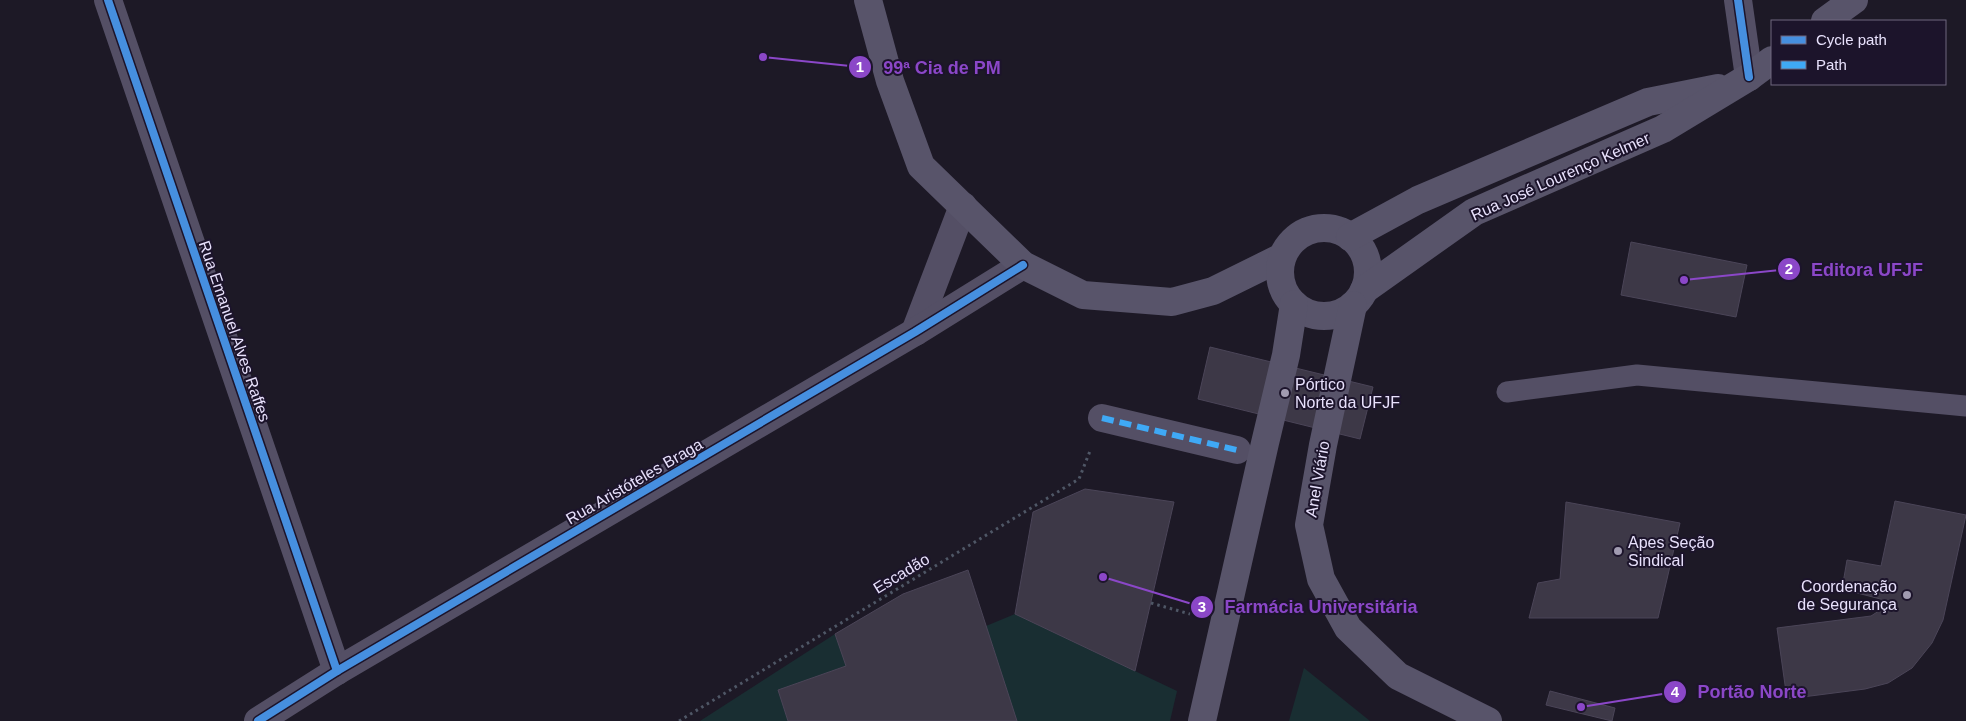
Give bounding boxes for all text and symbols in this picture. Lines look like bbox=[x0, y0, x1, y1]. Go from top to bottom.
legend bbox=[1771, 20, 1946, 85]
text: Cycle path bbox=[1816, 31, 1887, 48]
callout: 99ª Cia de PM bbox=[848, 51, 1010, 84]
text: Path bbox=[1816, 56, 1847, 73]
text: 1 bbox=[856, 58, 864, 75]
text: 99ª Cia de PM bbox=[883, 58, 1001, 78]
street label: Rua José Lourenço Kelmer bbox=[1468, 129, 1653, 224]
street label: Rua Emanuel Alves Raffes bbox=[196, 239, 273, 424]
callout: Editora UFJF bbox=[1776, 253, 1933, 286]
text: 2 bbox=[1785, 260, 1793, 277]
text: Editora UFJF bbox=[1811, 260, 1923, 280]
place label: Pórtico Norte da UFJF bbox=[1295, 376, 1400, 411]
marker: Pórtico Norte da UFJF bbox=[1279, 387, 1291, 399]
street label: Rua Aristóteles Braga bbox=[563, 435, 706, 527]
street label: Anel Viário bbox=[1302, 440, 1333, 519]
place label: Apes Seção Sindical bbox=[1628, 534, 1714, 569]
marker: Apes Seção Sindical bbox=[1612, 545, 1624, 557]
street label: Escadão bbox=[870, 550, 932, 597]
place label: Coordenação de Segurança bbox=[1797, 578, 1897, 613]
marker: Coordenação de Segurança bbox=[1901, 589, 1913, 601]
callout: Farmácia Universitária bbox=[1189, 591, 1427, 624]
text: Farmácia Universitária bbox=[1224, 597, 1419, 617]
text: 3 bbox=[1198, 598, 1206, 615]
callout: Portão Norte bbox=[1663, 675, 1817, 708]
text: Portão Norte bbox=[1697, 682, 1807, 702]
text: 4 bbox=[1671, 683, 1680, 700]

